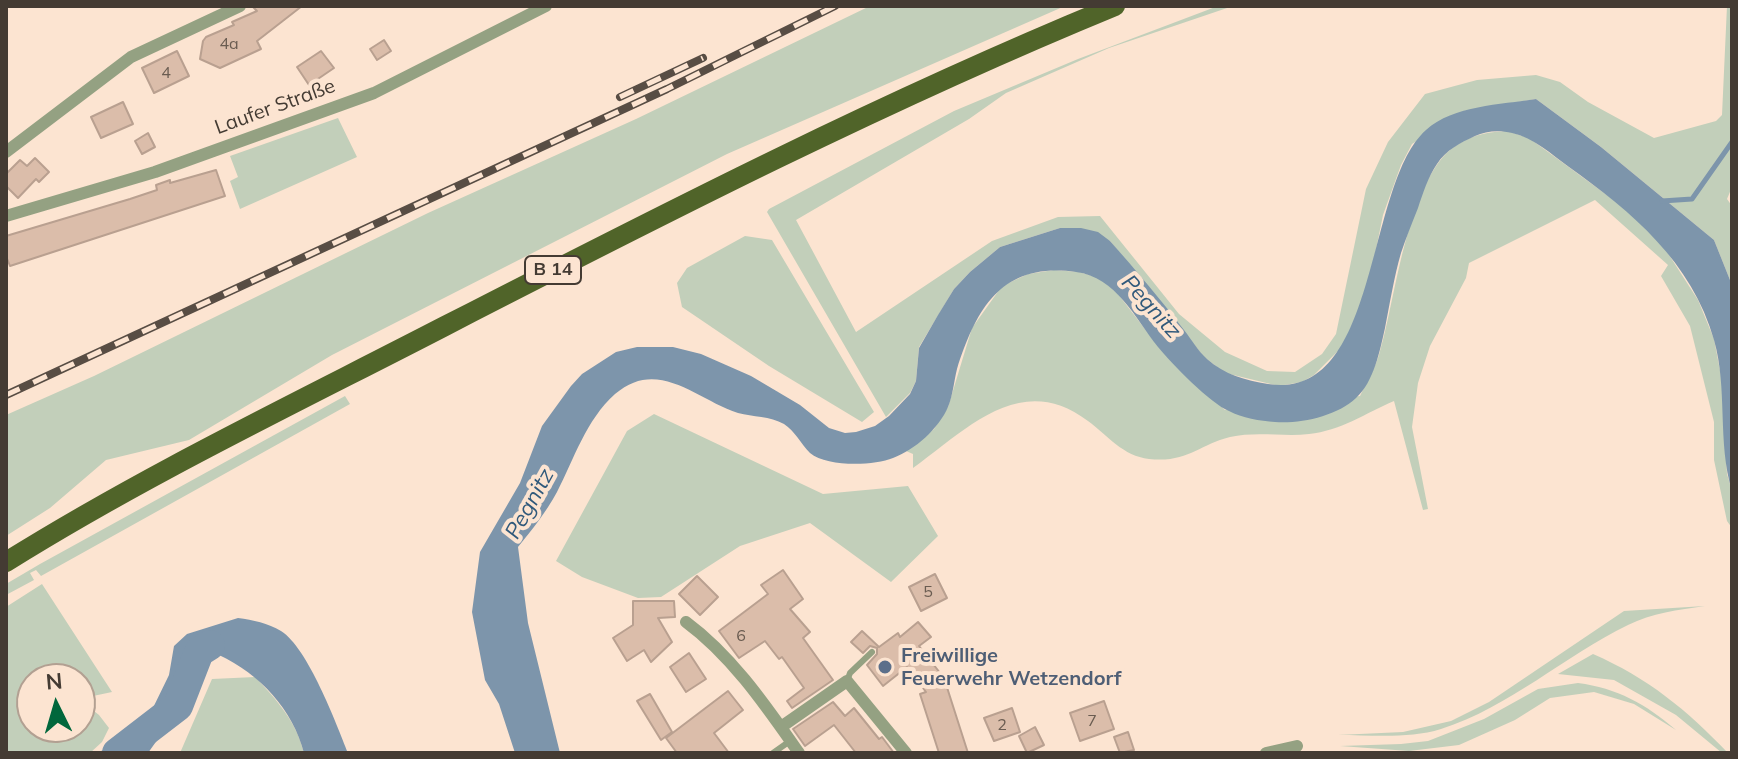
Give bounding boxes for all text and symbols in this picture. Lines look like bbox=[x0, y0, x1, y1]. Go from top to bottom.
house number: 4a bbox=[219, 34, 239, 54]
house number: 4 bbox=[161, 63, 171, 83]
street label: Laufer Straße bbox=[211, 74, 339, 140]
road number: B 14 bbox=[525, 256, 581, 284]
water label: Pegnitz bbox=[1116, 270, 1186, 344]
water label: Pegnitz bbox=[500, 464, 560, 544]
house number: 5 bbox=[923, 582, 933, 602]
house number: 6 bbox=[736, 626, 746, 646]
place label: Freiwillige Feuerwehr Wetzendorf bbox=[901, 644, 1121, 691]
marker: Freiwillige Feuerwehr Wetzendorf bbox=[876, 658, 894, 676]
north arrow bbox=[16, 663, 96, 743]
text: N bbox=[45, 666, 64, 696]
house number: 7 bbox=[1087, 711, 1097, 731]
house number: 2 bbox=[997, 715, 1007, 735]

